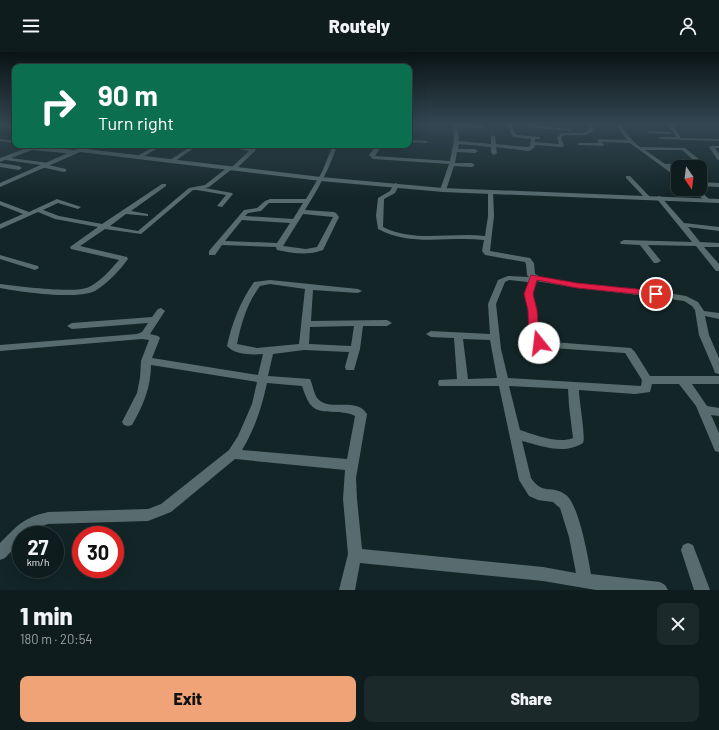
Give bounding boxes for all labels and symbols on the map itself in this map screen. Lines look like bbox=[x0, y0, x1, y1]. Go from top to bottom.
north arrow bbox=[671, 160, 707, 196]
pin bbox=[639, 277, 673, 311]
position arrow bbox=[518, 322, 560, 364]
speed limit sign: 30 bbox=[72, 526, 124, 578]

